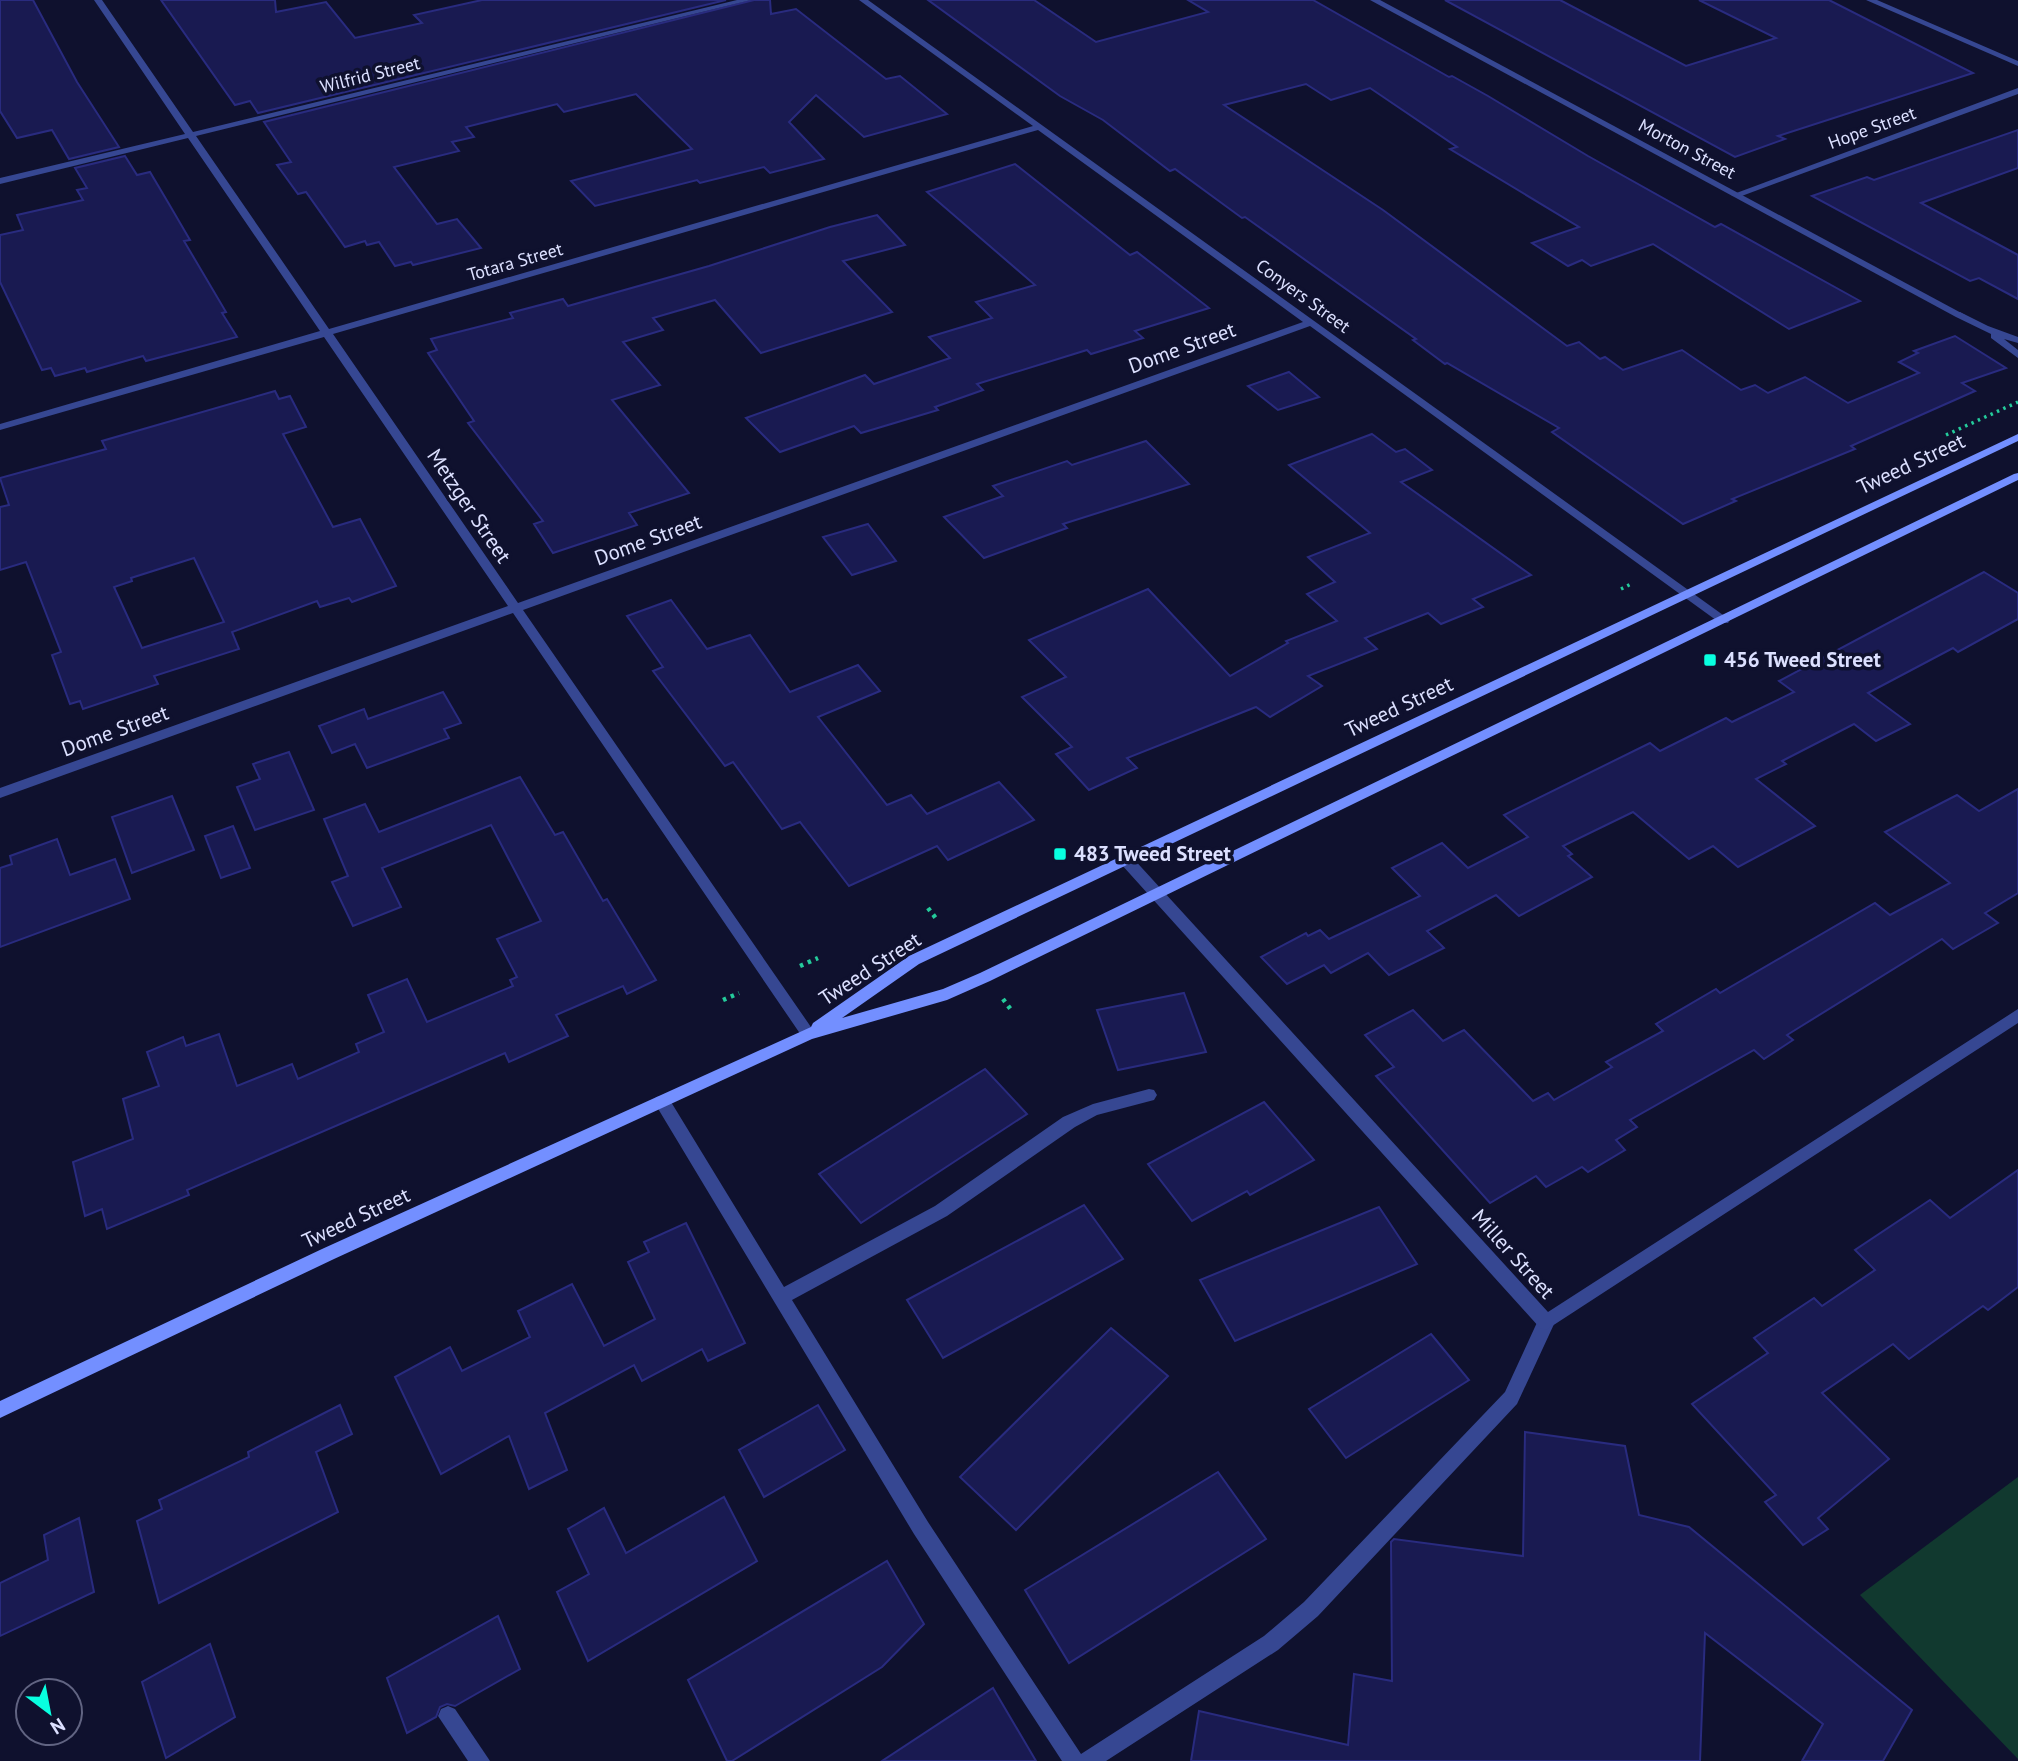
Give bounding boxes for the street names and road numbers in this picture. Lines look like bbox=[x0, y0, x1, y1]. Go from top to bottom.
street label: Wilfrid Street bbox=[318, 51, 422, 98]
street label: Hope Street bbox=[1825, 101, 1919, 154]
street label: Morton Street bbox=[1635, 113, 1740, 184]
street label: Totara Street bbox=[464, 237, 565, 286]
street label: Conyers Street bbox=[1252, 254, 1355, 338]
street label: Dome Street bbox=[1125, 316, 1239, 379]
street label: Tweed Street bbox=[1853, 427, 1969, 500]
street label: Metzger Street bbox=[421, 444, 517, 568]
street label: Dome Street bbox=[591, 508, 705, 571]
street label: Tweed Street bbox=[1341, 670, 1457, 743]
street label: Dome Street bbox=[58, 699, 172, 762]
street label: Tweed Street bbox=[814, 926, 926, 1011]
street label: Tweed Street bbox=[298, 1181, 414, 1254]
street label: Miller Street bbox=[1466, 1203, 1561, 1304]

